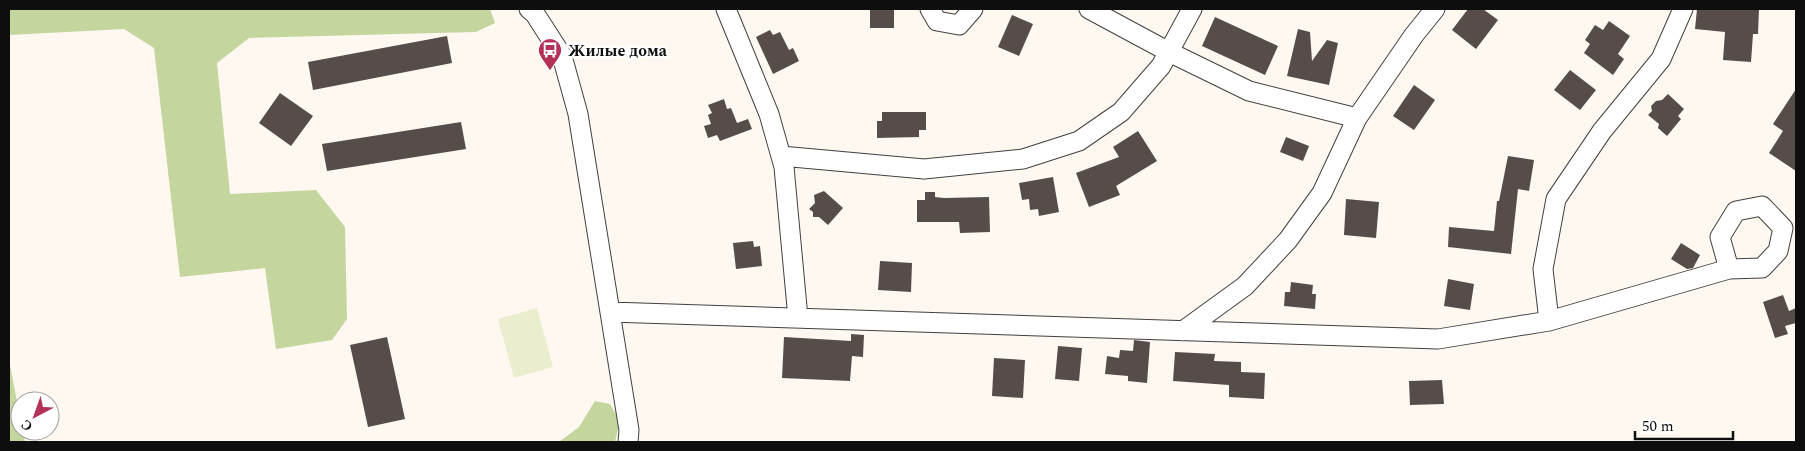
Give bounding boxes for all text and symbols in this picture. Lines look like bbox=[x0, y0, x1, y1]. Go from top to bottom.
bus stop icon: Жилые дома bbox=[537, 37, 563, 71]
place label: Жилые дома bbox=[568, 39, 668, 63]
north arrow bbox=[10, 391, 60, 441]
scale bar bbox=[1635, 408, 1732, 440]
text: С bbox=[16, 414, 37, 437]
text: 50 m bbox=[1642, 415, 1674, 438]

